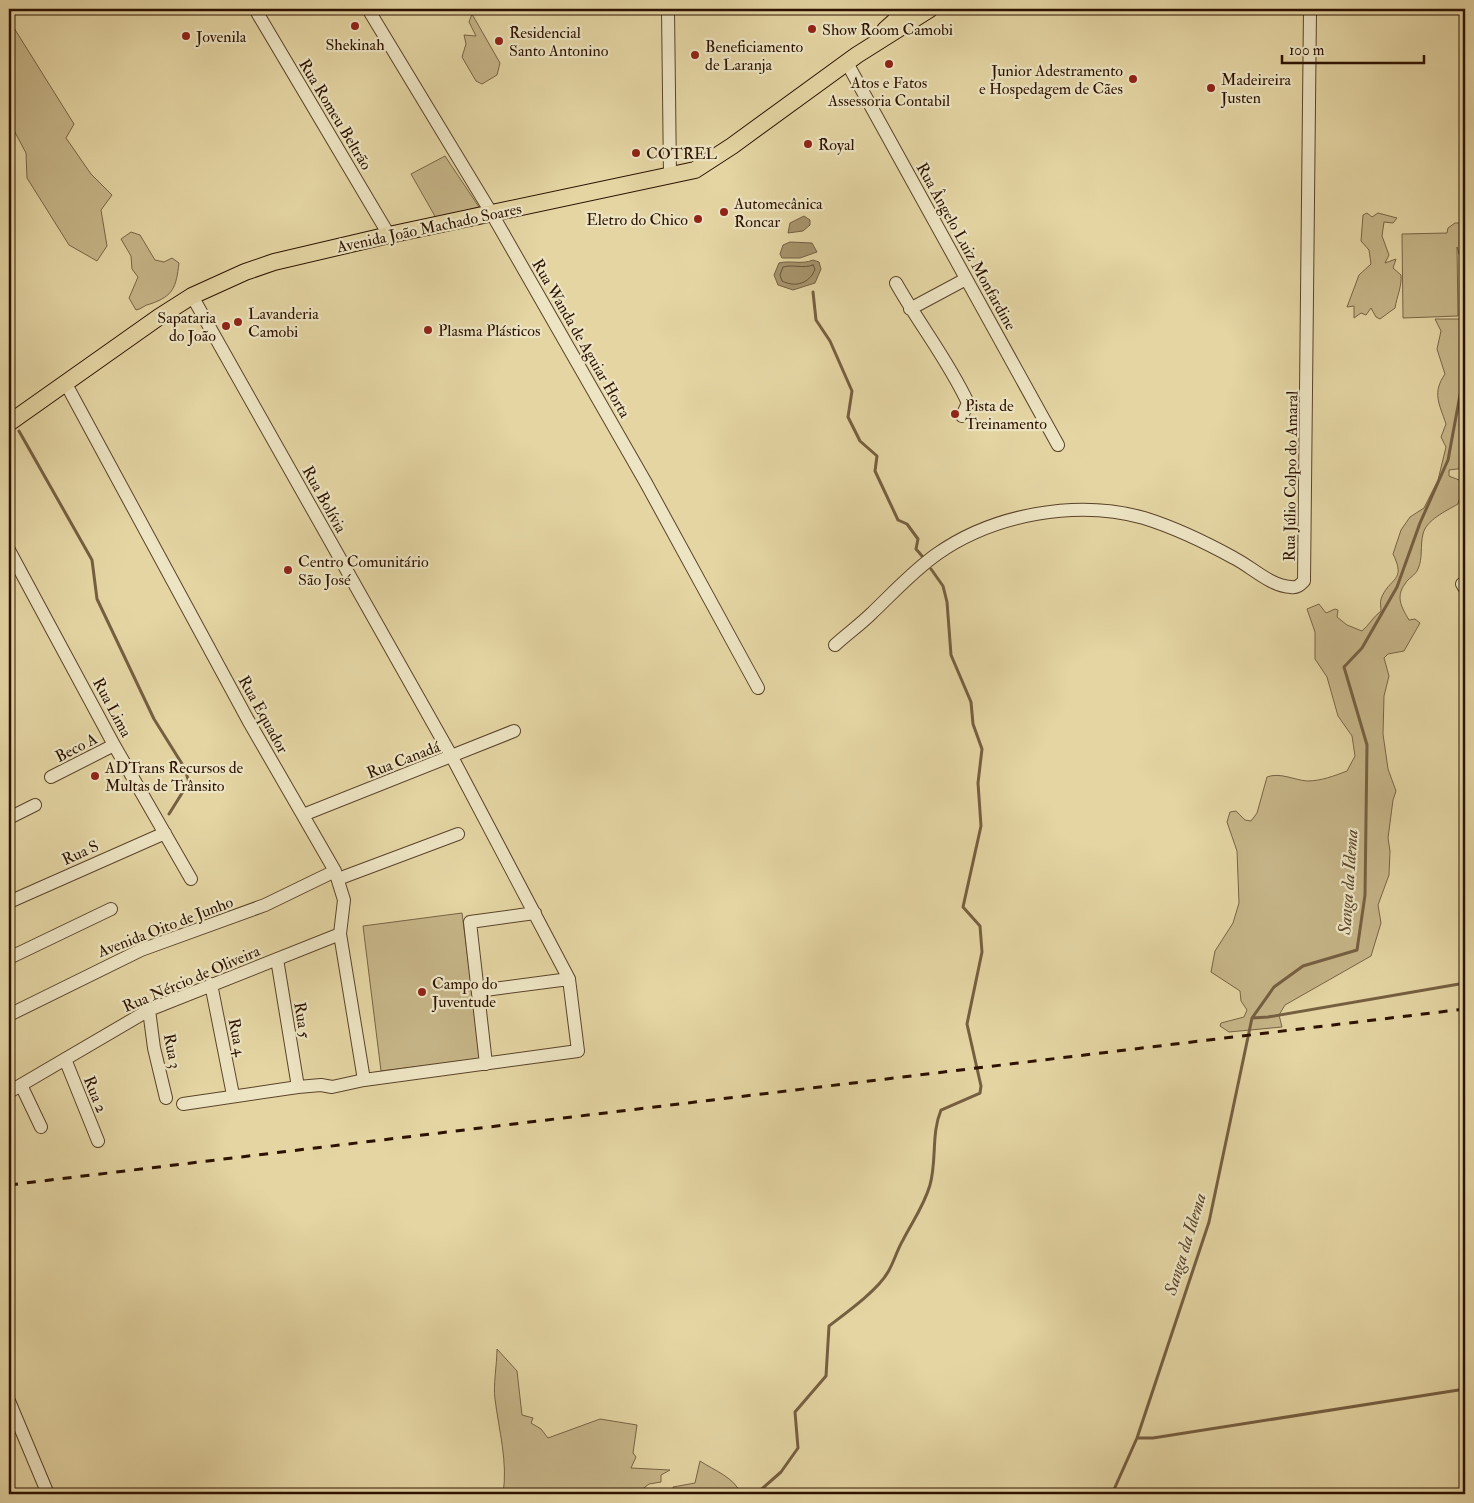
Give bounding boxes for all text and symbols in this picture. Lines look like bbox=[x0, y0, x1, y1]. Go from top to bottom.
marker: Shekinah bbox=[349, 20, 361, 32]
place label: Show Room Camobi bbox=[822, 20, 953, 40]
place label: Residencial Santo Antonino bbox=[509, 23, 609, 61]
marker: Show Room Camobi bbox=[806, 23, 818, 35]
place label: Jovenila bbox=[195, 27, 247, 48]
marker: Jovenila bbox=[180, 30, 192, 42]
scale bar bbox=[1282, 32, 1424, 64]
place label: Shekinah bbox=[325, 35, 385, 55]
marker: Residencial Santo Antonino bbox=[493, 35, 505, 47]
place label: Beneficiamento de Laranja bbox=[705, 37, 804, 75]
text: 100 m bbox=[1289, 41, 1325, 60]
marker: Beneficiamento de Laranja bbox=[689, 49, 701, 61]
street label: Rua Romeu Beltrão bbox=[294, 55, 376, 174]
marker: Atos e Fatos Assessoria Contabil bbox=[883, 58, 895, 70]
place label: Junior Adestramento e Hospedagem de Cães bbox=[979, 61, 1123, 100]
place label: Madeireira Justen bbox=[1220, 70, 1292, 109]
place label: Atos e Fatos Assessoria Contabil bbox=[827, 73, 950, 111]
marker: Junior Adestramento e Hospedagem de Cães bbox=[1127, 73, 1139, 85]
marker: Madeireira Justen bbox=[1205, 82, 1217, 94]
place label: Royal bbox=[818, 135, 855, 155]
marker: Royal bbox=[802, 138, 814, 150]
place label: COTREL bbox=[646, 144, 718, 164]
marker: COTREL bbox=[630, 147, 642, 159]
street label: Rua Ângelo Luiz Monfardine bbox=[912, 159, 1021, 334]
place label: Automecânica Roncar bbox=[733, 194, 823, 232]
street label: Avenida João Machado Soares bbox=[334, 199, 524, 259]
marker: Automecânica Roncar bbox=[718, 206, 730, 218]
place label: Eletro do Chico bbox=[586, 210, 688, 230]
marker: Eletro do Chico bbox=[692, 213, 704, 225]
street label: Rua Wanda de Aguiar Horta bbox=[528, 256, 635, 422]
place label: Lavanderia Camobi bbox=[248, 304, 319, 342]
place label: Sapataria do João bbox=[157, 308, 216, 347]
marker: Lavanderia Camobi bbox=[232, 316, 244, 328]
marker: Sapataria do João bbox=[220, 320, 232, 332]
place label: Plasma Plásticos bbox=[438, 321, 540, 341]
marker: Plasma Plásticos bbox=[422, 324, 434, 336]
street label: Rua Júlio Colpo do Amaral bbox=[1280, 391, 1303, 562]
place label: Pista de Treinamento bbox=[965, 396, 1047, 434]
marker: Pista de Treinamento bbox=[949, 408, 961, 420]
street label: Rua Bolívia bbox=[298, 462, 351, 537]
place label: Centro Comunitário São José bbox=[298, 552, 429, 591]
marker: Centro Comunitário São José bbox=[282, 564, 294, 576]
street label: Rua Equador bbox=[234, 672, 293, 757]
street label: Rua Lima bbox=[88, 674, 136, 741]
street label: Beco A bbox=[52, 729, 101, 767]
street label: Rua Canadá bbox=[364, 737, 443, 783]
place label: ADTrans Recursos de Multas de Trânsito bbox=[104, 758, 244, 796]
marker: ADTrans Recursos de Multas de Trânsito bbox=[89, 770, 101, 782]
water label: Sanga da Idema bbox=[1333, 829, 1364, 936]
street label: Rua S bbox=[59, 836, 102, 870]
street label: Avenida Oito de Junho bbox=[94, 892, 237, 963]
street label: Rua Nércio de Oliveira bbox=[120, 941, 263, 1017]
place label: Campo do Juventude bbox=[431, 974, 498, 1013]
marker: Campo do Juventude bbox=[416, 986, 428, 998]
street label: Rua 5 bbox=[289, 1001, 315, 1040]
street label: Rua 4 bbox=[224, 1017, 251, 1059]
street label: Rua 3 bbox=[159, 1032, 185, 1071]
street label: Rua 2 bbox=[79, 1073, 111, 1116]
water label: Sanga da Idema bbox=[1159, 1190, 1212, 1299]

